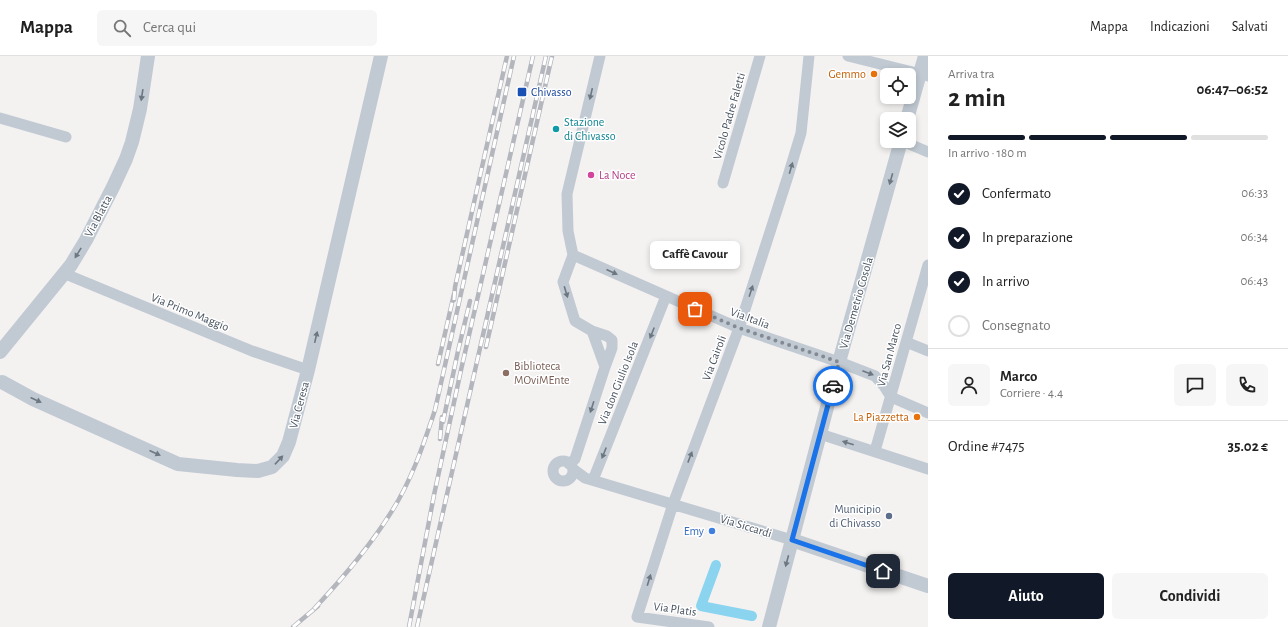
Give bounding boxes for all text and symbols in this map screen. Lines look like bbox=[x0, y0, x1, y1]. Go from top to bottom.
search box bbox=[97, 10, 377, 46]
icon: search bbox=[111, 17, 133, 39]
text: Mappa bbox=[20, 18, 73, 37]
text: Cerca qui bbox=[143, 20, 196, 35]
text: Mappa bbox=[1090, 20, 1128, 34]
text: Indicazioni bbox=[1150, 20, 1210, 34]
text: Salvati bbox=[1232, 20, 1268, 34]
place label: Gemmo bbox=[829, 68, 866, 80]
map controls bbox=[880, 68, 916, 148]
button: locate bbox=[880, 68, 916, 104]
text: Arriva tra bbox=[948, 68, 995, 81]
marker: Gemmo bbox=[869, 69, 879, 79]
street label: Vicolo Padre Faletti bbox=[711, 71, 747, 161]
text: 06:47–06:52 bbox=[1197, 82, 1268, 97]
text: 2 min bbox=[948, 85, 1006, 111]
marker: Chivasso bbox=[516, 86, 528, 98]
place label: Chivasso bbox=[531, 86, 572, 98]
one-way arrow bbox=[139, 88, 145, 101]
one-way arrow bbox=[588, 88, 594, 100]
button: layers bbox=[880, 112, 916, 148]
place label: Stazione di Chivasso bbox=[564, 116, 616, 142]
marker: Stazione di Chivasso bbox=[551, 124, 561, 134]
text: In arrivo · 180 m bbox=[948, 147, 1027, 160]
one-way arrow bbox=[788, 161, 794, 173]
place label: La Noce bbox=[599, 169, 636, 181]
marker: La Noce bbox=[586, 170, 596, 180]
one-way arrow bbox=[888, 173, 894, 185]
icon: check bbox=[948, 183, 970, 205]
text: Confermato bbox=[982, 186, 1051, 201]
text: 06:33 bbox=[1241, 187, 1268, 200]
street label: Via Blatta bbox=[82, 193, 114, 239]
icon: check bbox=[948, 227, 970, 249]
text: In preparazione bbox=[982, 230, 1073, 245]
text: 06:34 bbox=[1240, 231, 1268, 244]
callout: Caffè Cavour bbox=[650, 241, 740, 269]
one-way arrow bbox=[74, 247, 81, 259]
text: Caffè Cavour bbox=[662, 248, 728, 261]
street label: Via Demetrio Cosola bbox=[837, 255, 875, 350]
one-way arrow bbox=[606, 269, 618, 275]
icon: check bbox=[948, 271, 970, 293]
text: In arrivo bbox=[982, 274, 1030, 289]
text: 06:43 bbox=[1240, 275, 1268, 288]
one-way arrow bbox=[748, 285, 754, 297]
one-way arrow bbox=[563, 286, 569, 298]
street label: Via Primo Maggio bbox=[149, 291, 231, 333]
pin bbox=[678, 292, 712, 326]
icon: bag bbox=[684, 298, 706, 320]
street label: Via Italia bbox=[729, 305, 772, 331]
text: Consegnato bbox=[982, 318, 1051, 333]
street label: Via San Marco bbox=[875, 322, 903, 388]
one-way arrow bbox=[648, 327, 654, 339]
one-way arrow bbox=[314, 330, 320, 343]
street label: Via Cairoli bbox=[700, 334, 728, 382]
street label: Via don Giulio Isola bbox=[596, 339, 640, 427]
place label: Biblioteca MOviMEnte bbox=[514, 360, 570, 386]
button: person bbox=[948, 364, 990, 406]
button: chat bbox=[1174, 364, 1216, 406]
button: phone bbox=[1226, 364, 1268, 406]
courier bbox=[813, 366, 853, 406]
marker: Biblioteca MOviMEnte bbox=[501, 368, 511, 378]
text: Marco bbox=[1000, 369, 1037, 384]
one-way arrow bbox=[863, 371, 875, 377]
icon: car bbox=[822, 375, 844, 397]
street label: Via Ceresa bbox=[287, 380, 311, 430]
text: Corriere · 4.4 bbox=[1000, 387, 1063, 400]
one-way arrow bbox=[31, 397, 42, 403]
one-way arrow bbox=[589, 401, 595, 413]
place label: La Piazzetta bbox=[853, 411, 909, 423]
marker: La Piazzetta bbox=[912, 412, 922, 422]
text: Ordine #7475 bbox=[948, 439, 1025, 454]
text: 35.02 € bbox=[1227, 439, 1268, 454]
one-way arrow bbox=[842, 440, 854, 446]
one-way arrow bbox=[600, 448, 606, 460]
one-way arrow bbox=[149, 450, 161, 456]
one-way arrow bbox=[688, 451, 694, 463]
one-way arrow bbox=[274, 455, 284, 465]
place label: Municipio di Chivasso bbox=[829, 503, 881, 529]
marker: Municipio di Chivasso bbox=[884, 511, 894, 521]
street label: Via Siccardi bbox=[719, 512, 773, 540]
place label: Emy bbox=[684, 525, 704, 538]
marker: Emy bbox=[707, 526, 717, 536]
pin bbox=[866, 554, 900, 588]
one-way arrow bbox=[784, 555, 790, 567]
icon: home bbox=[872, 560, 894, 582]
button: Aiuto bbox=[948, 573, 1104, 619]
button: Condividi bbox=[1112, 573, 1268, 619]
one-way arrow bbox=[646, 574, 652, 586]
street label: Via Platis bbox=[653, 600, 697, 618]

